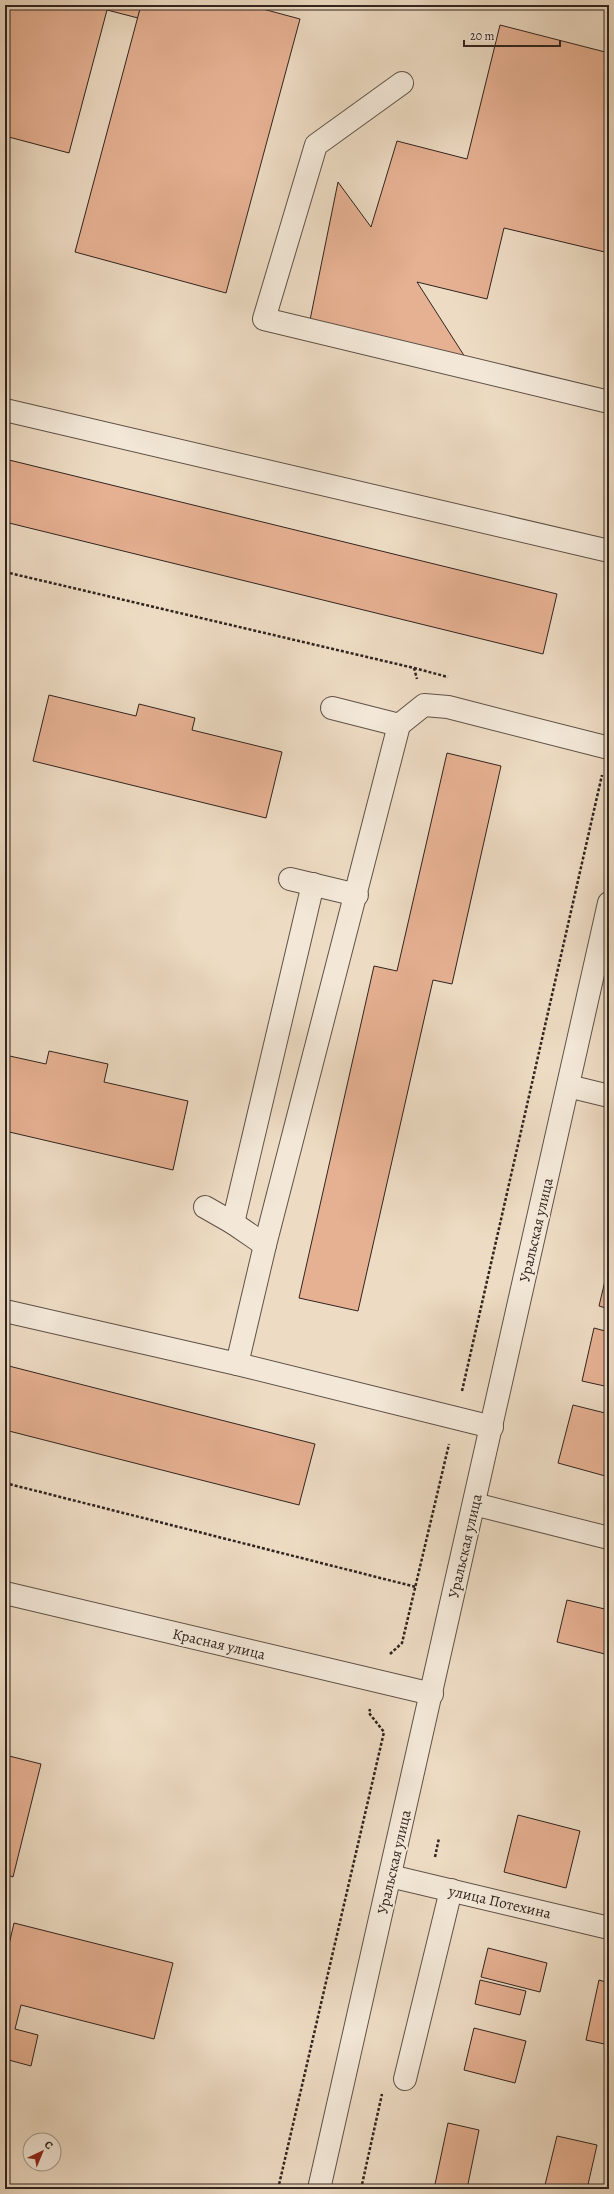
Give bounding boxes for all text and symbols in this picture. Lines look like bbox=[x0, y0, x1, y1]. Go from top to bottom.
scale bar bbox=[464, 22, 560, 48]
text: 20 m bbox=[470, 28, 494, 44]
street label: Уральская улица bbox=[514, 1176, 558, 1284]
street label: Уральская улица bbox=[443, 1492, 487, 1600]
street label: Красная улица bbox=[171, 1624, 267, 1664]
street label: Уральская улица bbox=[372, 1808, 416, 1916]
street label: улица Потехина bbox=[446, 1880, 553, 1923]
north arrow bbox=[22, 2132, 62, 2172]
text: С bbox=[41, 2137, 56, 2153]

